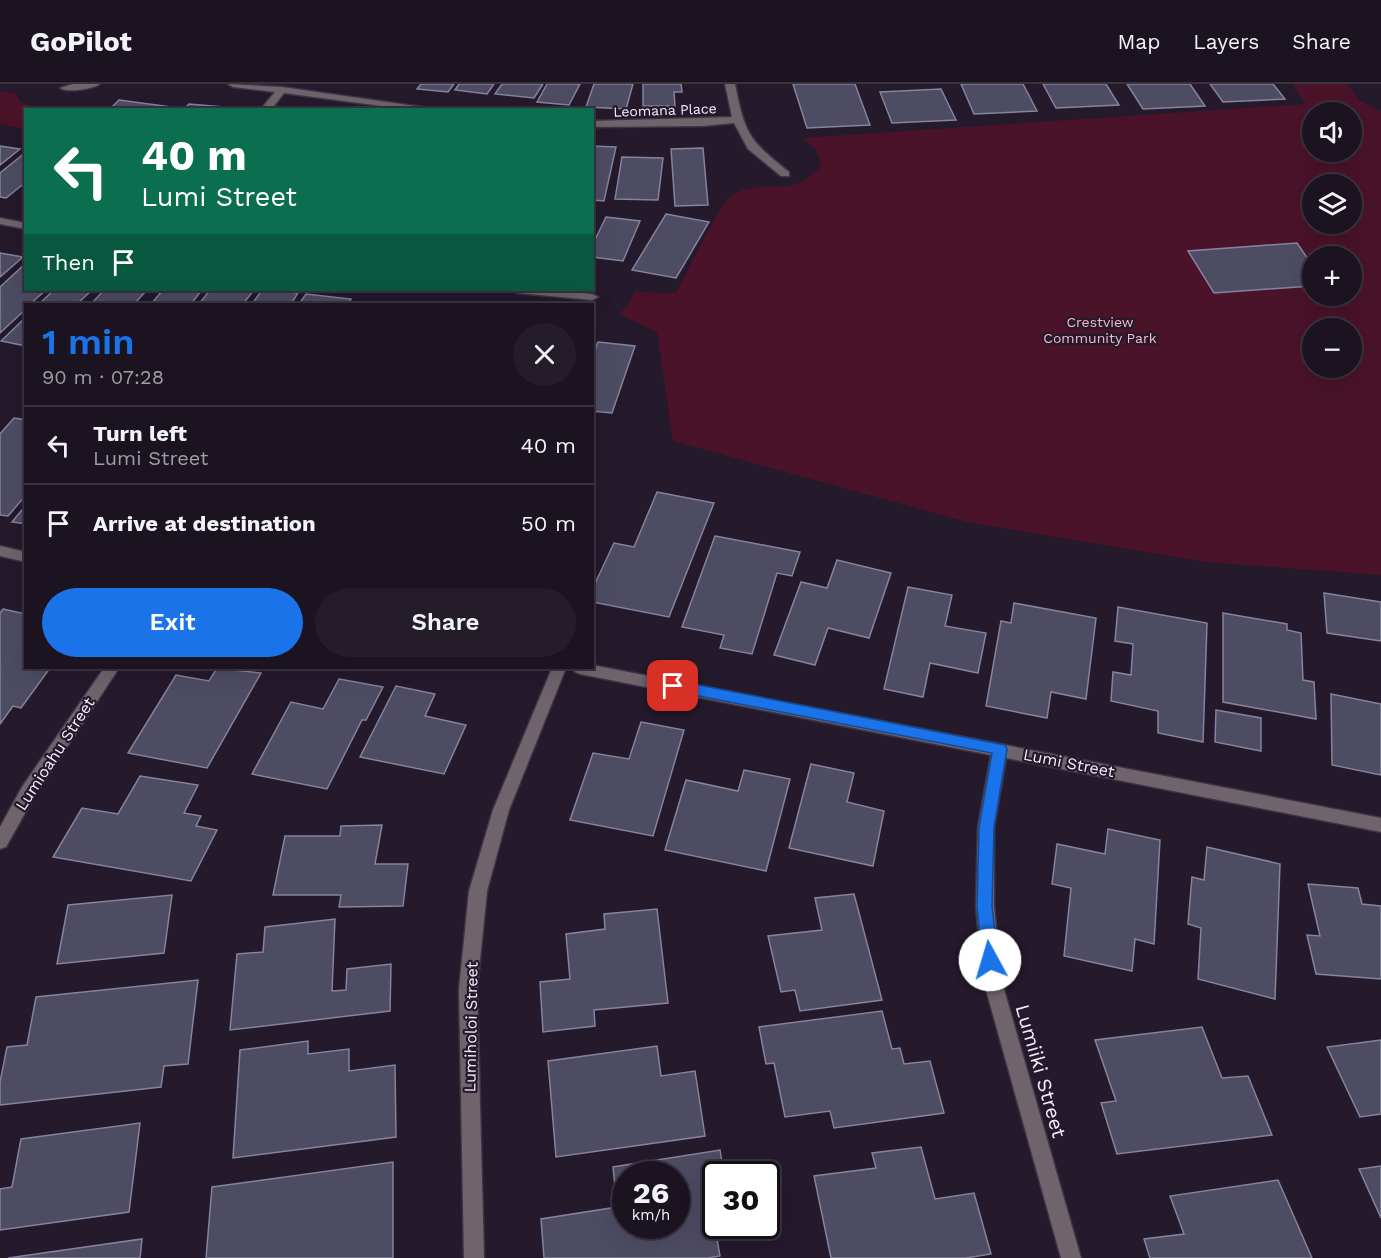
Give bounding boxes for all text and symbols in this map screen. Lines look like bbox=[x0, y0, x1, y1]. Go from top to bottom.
text: GoPilot bbox=[30, 25, 132, 58]
text: Map bbox=[1117, 29, 1160, 54]
text: Layers bbox=[1193, 29, 1259, 54]
text: Share bbox=[1292, 29, 1351, 54]
street label: Leomana Place bbox=[613, 100, 717, 120]
map controls bbox=[1302, 102, 1362, 378]
button: sound bbox=[1302, 102, 1362, 162]
text: 40 m bbox=[141, 131, 247, 180]
icon: left bbox=[42, 132, 120, 210]
button: layers bbox=[1302, 174, 1362, 234]
text: Lumi Street bbox=[141, 181, 297, 213]
icon: arrive bbox=[107, 246, 140, 279]
button: + bbox=[1302, 246, 1362, 306]
text: Then bbox=[42, 250, 95, 275]
park label: Crestview Community Park bbox=[1043, 314, 1157, 346]
button: − bbox=[1302, 318, 1362, 378]
text: 1 min bbox=[42, 321, 134, 363]
button: close bbox=[513, 323, 576, 386]
text: 90 m · 07:28 bbox=[42, 365, 164, 389]
text: Turn left bbox=[93, 421, 187, 446]
icon: left bbox=[42, 429, 75, 462]
text: 40 m bbox=[520, 433, 576, 458]
text: Lumi Street bbox=[93, 446, 208, 470]
icon: arrive bbox=[42, 507, 75, 540]
text: Arrive at destination bbox=[93, 511, 316, 536]
text: 50 m bbox=[521, 511, 576, 536]
button: Exit bbox=[42, 588, 303, 657]
button: Share bbox=[315, 588, 576, 657]
pin bbox=[647, 660, 698, 711]
icon: arrive bbox=[656, 669, 689, 702]
street label: Lumioahu Street bbox=[11, 694, 99, 814]
street label: Lumi Street bbox=[1022, 745, 1116, 781]
position arrow bbox=[958, 928, 1022, 992]
street label: Lumiholoi Street bbox=[460, 961, 482, 1092]
street label: Lumiiki Street bbox=[1011, 1002, 1072, 1141]
speed limit sign: 30 bbox=[702, 1161, 780, 1239]
text: 26 bbox=[633, 1175, 669, 1210]
text: km/h bbox=[632, 1206, 670, 1224]

